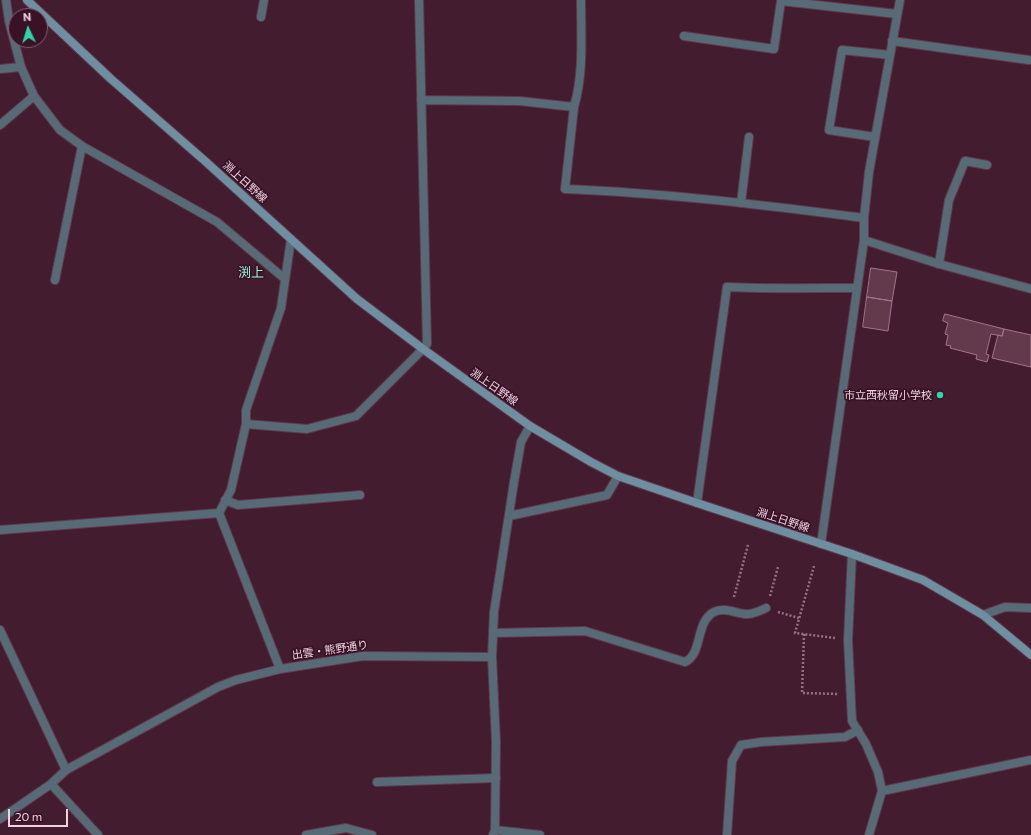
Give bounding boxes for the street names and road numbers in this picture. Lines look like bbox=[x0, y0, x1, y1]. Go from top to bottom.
street label: 淵上日野線 bbox=[220, 159, 270, 205]
street label: 淵上日野線 bbox=[468, 366, 520, 408]
street label: 淵上日野線 bbox=[755, 505, 811, 535]
street label: 出雲・熊野通り bbox=[291, 638, 369, 662]

